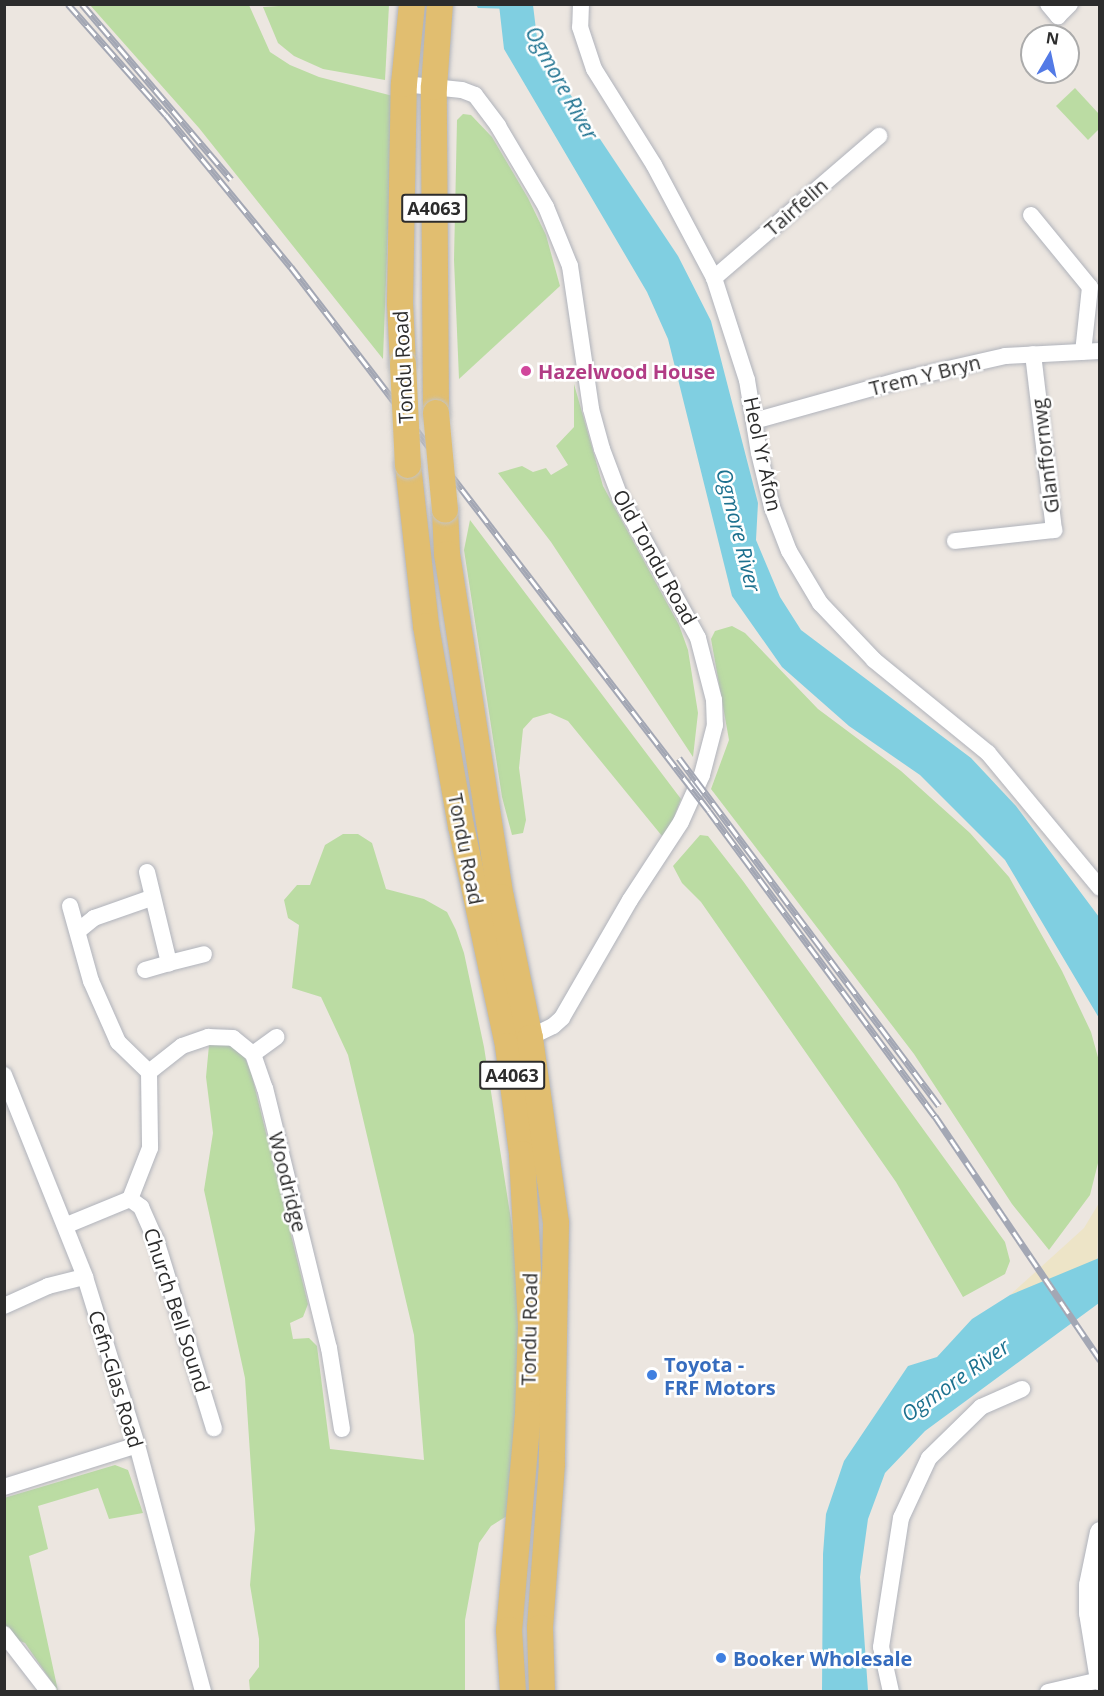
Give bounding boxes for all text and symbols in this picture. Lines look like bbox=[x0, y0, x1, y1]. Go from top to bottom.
water label: Ogmore River bbox=[520, 22, 604, 144]
north arrow bbox=[1020, 24, 1080, 84]
text: N bbox=[1044, 26, 1061, 50]
street label: Tairfelin bbox=[760, 173, 832, 241]
road number: A4063 bbox=[401, 193, 467, 223]
street label: Tondu Road bbox=[388, 310, 418, 424]
street label: Trem Y Bryn bbox=[867, 350, 983, 400]
place label: Hazelwood House bbox=[538, 359, 715, 383]
marker: Hazelwood House bbox=[519, 364, 533, 378]
street label: Heol Yr Afon bbox=[739, 395, 787, 513]
street label: Glanffornwg bbox=[1026, 397, 1064, 515]
water label: Ogmore River bbox=[712, 466, 766, 594]
street label: Old Tondu Road bbox=[608, 485, 702, 629]
street label: Tondu Road bbox=[443, 791, 489, 907]
road number: A4063 bbox=[479, 1060, 545, 1090]
street label: Woodridge bbox=[264, 1129, 312, 1235]
street label: Church Bell Sound bbox=[139, 1225, 215, 1395]
street label: Tondu Road bbox=[516, 1272, 542, 1386]
street label: Cefn-Glas Road bbox=[84, 1307, 148, 1451]
water label: Ogmore River bbox=[896, 1334, 1014, 1426]
place label: Toyota - FRF Motors bbox=[664, 1352, 776, 1399]
marker: Toyota - FRF Motors bbox=[645, 1368, 659, 1382]
place label: Booker Wholesale bbox=[733, 1646, 912, 1670]
marker: Booker Wholesale bbox=[714, 1651, 728, 1665]

